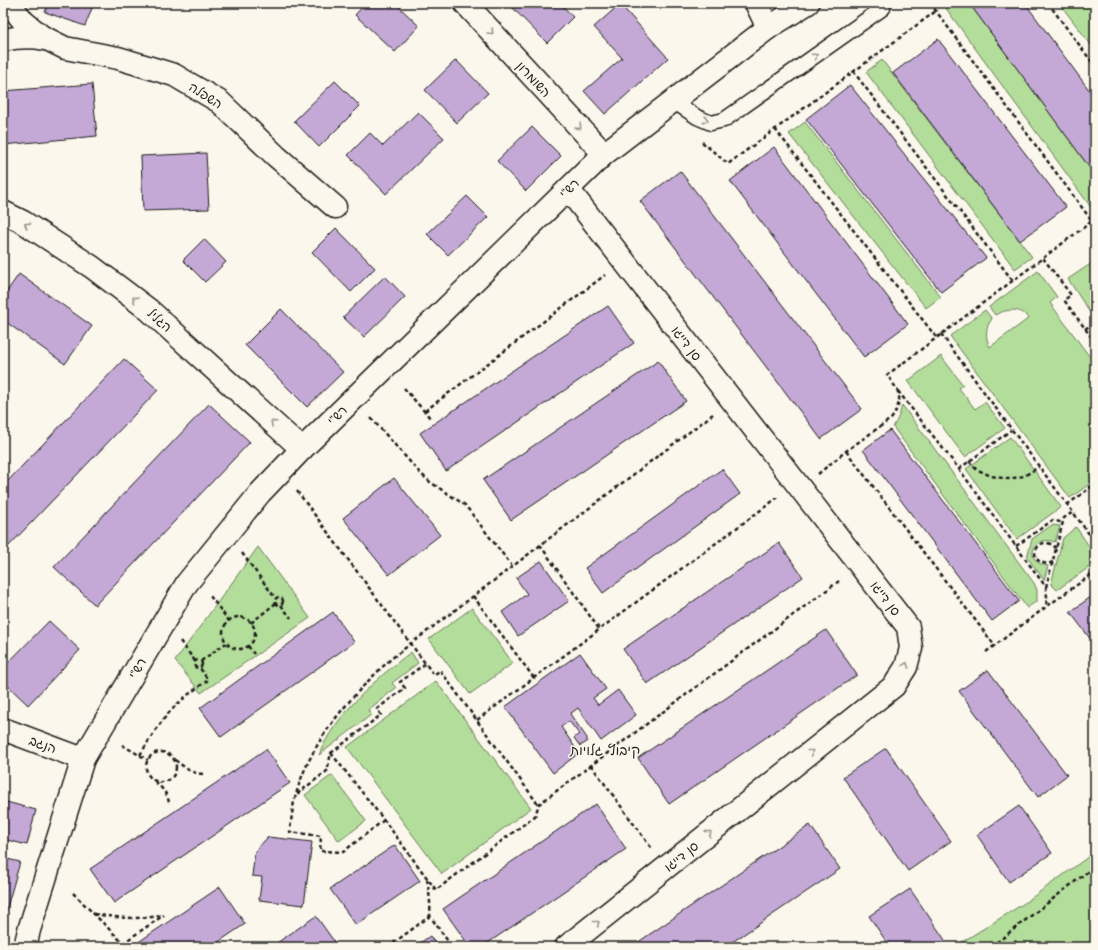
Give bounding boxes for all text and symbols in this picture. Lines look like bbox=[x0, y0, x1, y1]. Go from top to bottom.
one-way arrow bbox=[486, 27, 493, 34]
one-way arrow bbox=[811, 53, 818, 61]
street label: השומרון bbox=[513, 58, 554, 101]
street label: השפלה bbox=[186, 79, 225, 112]
one-way arrow bbox=[703, 115, 710, 124]
one-way arrow bbox=[574, 122, 582, 130]
street label: רש"י bbox=[556, 176, 582, 201]
one-way arrow bbox=[25, 223, 32, 230]
one-way arrow bbox=[132, 296, 139, 303]
street label: הגליל bbox=[145, 306, 175, 335]
street label: סן דייגו bbox=[668, 323, 705, 364]
street label: רש"י bbox=[324, 403, 350, 428]
one-way arrow bbox=[270, 420, 278, 427]
street label: סן דייגו bbox=[867, 578, 904, 619]
street label: רש"י bbox=[125, 655, 149, 681]
one-way arrow bbox=[901, 662, 909, 669]
street label: הנגב bbox=[27, 733, 59, 756]
district label: קיבוץ גלויות bbox=[569, 742, 640, 759]
one-way arrow bbox=[806, 749, 814, 756]
one-way arrow bbox=[705, 831, 712, 838]
street label: סן דייגו bbox=[661, 838, 701, 875]
one-way arrow bbox=[592, 920, 599, 927]

